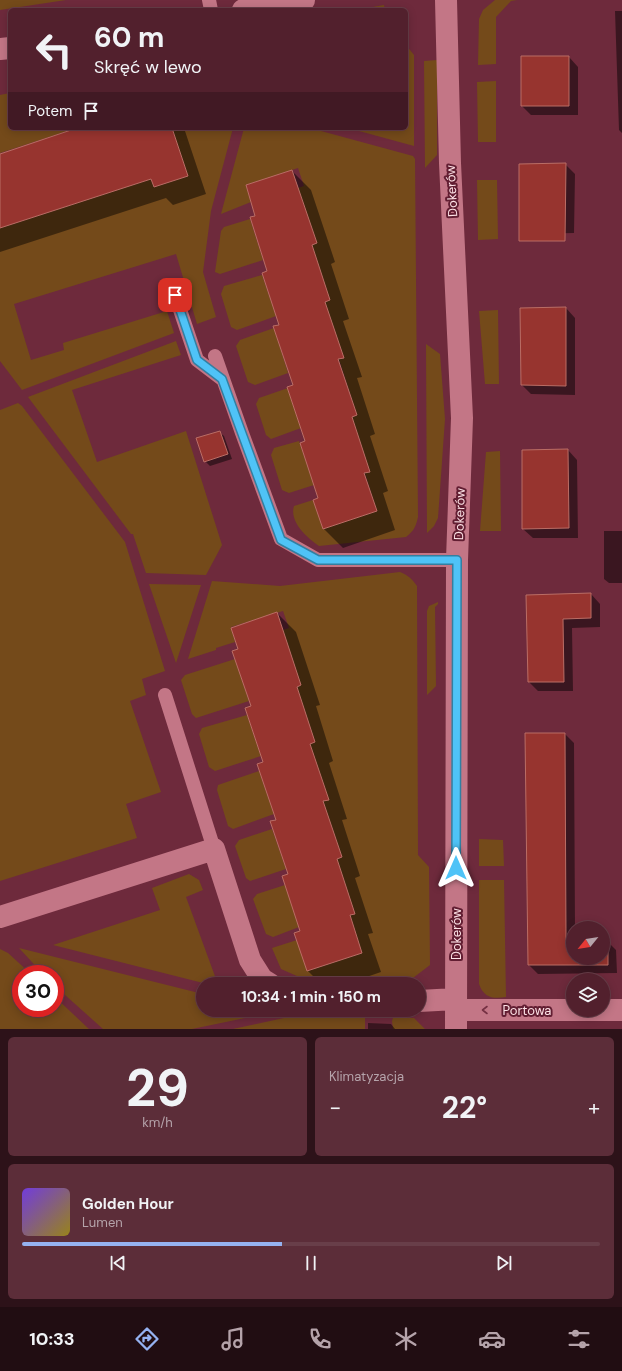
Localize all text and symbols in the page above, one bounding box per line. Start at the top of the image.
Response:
text: 60 m [94,19,164,56]
icon: left [28,24,80,76]
text: Skręć w lewo [94,55,202,79]
icon: arrive [80,100,102,122]
text: Potem [28,101,72,121]
street label: Dokerów [442,164,461,217]
pin [158,278,192,312]
icon: arrive [164,284,186,306]
street label: Dokerów [450,488,469,540]
position arrow [435,847,477,889]
street label: Dokerów [448,908,465,960]
north arrow [566,921,610,965]
map controls [566,921,610,1017]
speed limit sign: 30 [12,965,64,1017]
button: layers [566,973,610,1017]
text: 10:34 · 1 min · 150 m [241,987,381,1007]
street label: Portowa [503,1002,551,1019]
one-way arrow [482,1006,488,1014]
text: 29 [126,1054,189,1122]
text: Klimatyzacja [329,1068,404,1085]
text: 22° [442,1088,487,1127]
text: − [329,1093,341,1122]
text: + [588,1093,600,1122]
text: km/h [142,1114,173,1131]
text: Golden Hour [82,1194,174,1214]
text: Lumen [82,1214,123,1231]
icon: previous [107,1252,129,1274]
icon: pause [300,1252,322,1274]
icon: next [493,1252,515,1274]
icon: directions [133,1325,161,1353]
icon: music [219,1325,247,1353]
icon: phone [306,1325,334,1353]
icon: climate [392,1325,420,1353]
icon: car [478,1325,506,1353]
icon: filters [565,1325,593,1353]
text: 10:33 [29,1327,75,1351]

